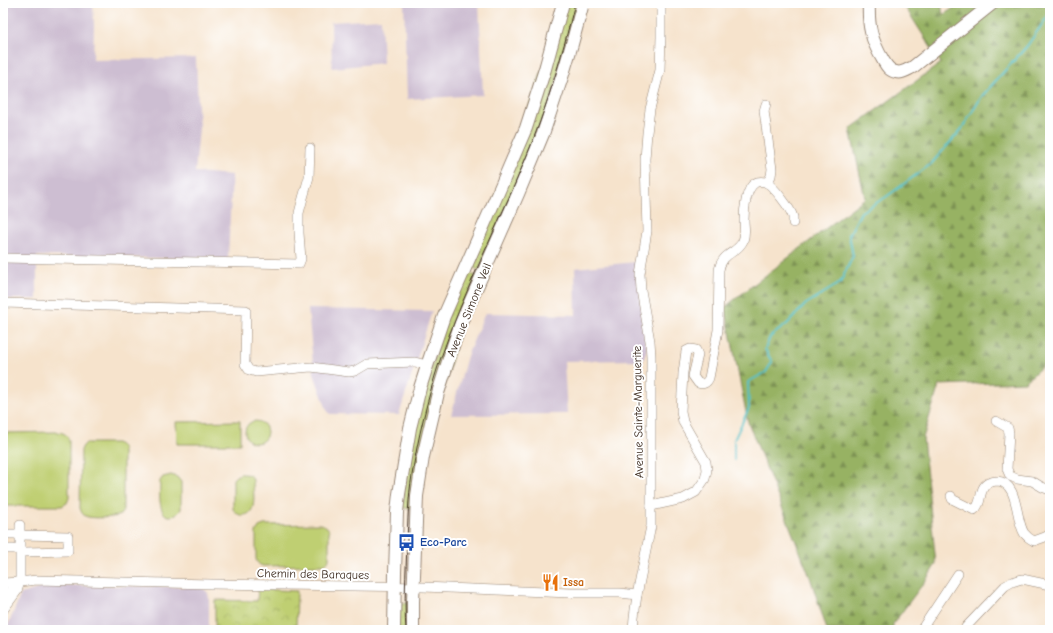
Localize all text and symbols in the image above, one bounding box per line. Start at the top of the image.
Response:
street label: Avenue Simone Veil [444,261,494,359]
street label: Avenue Sainte-Marguerite [630,346,646,478]
bus stop icon: Eco-Parc [397,532,417,552]
place label: Eco-Parc [420,535,467,549]
street label: Chemin des Baraques [257,566,369,582]
restaurant icon: Issa [540,572,560,592]
place label: Issa [563,575,584,589]

